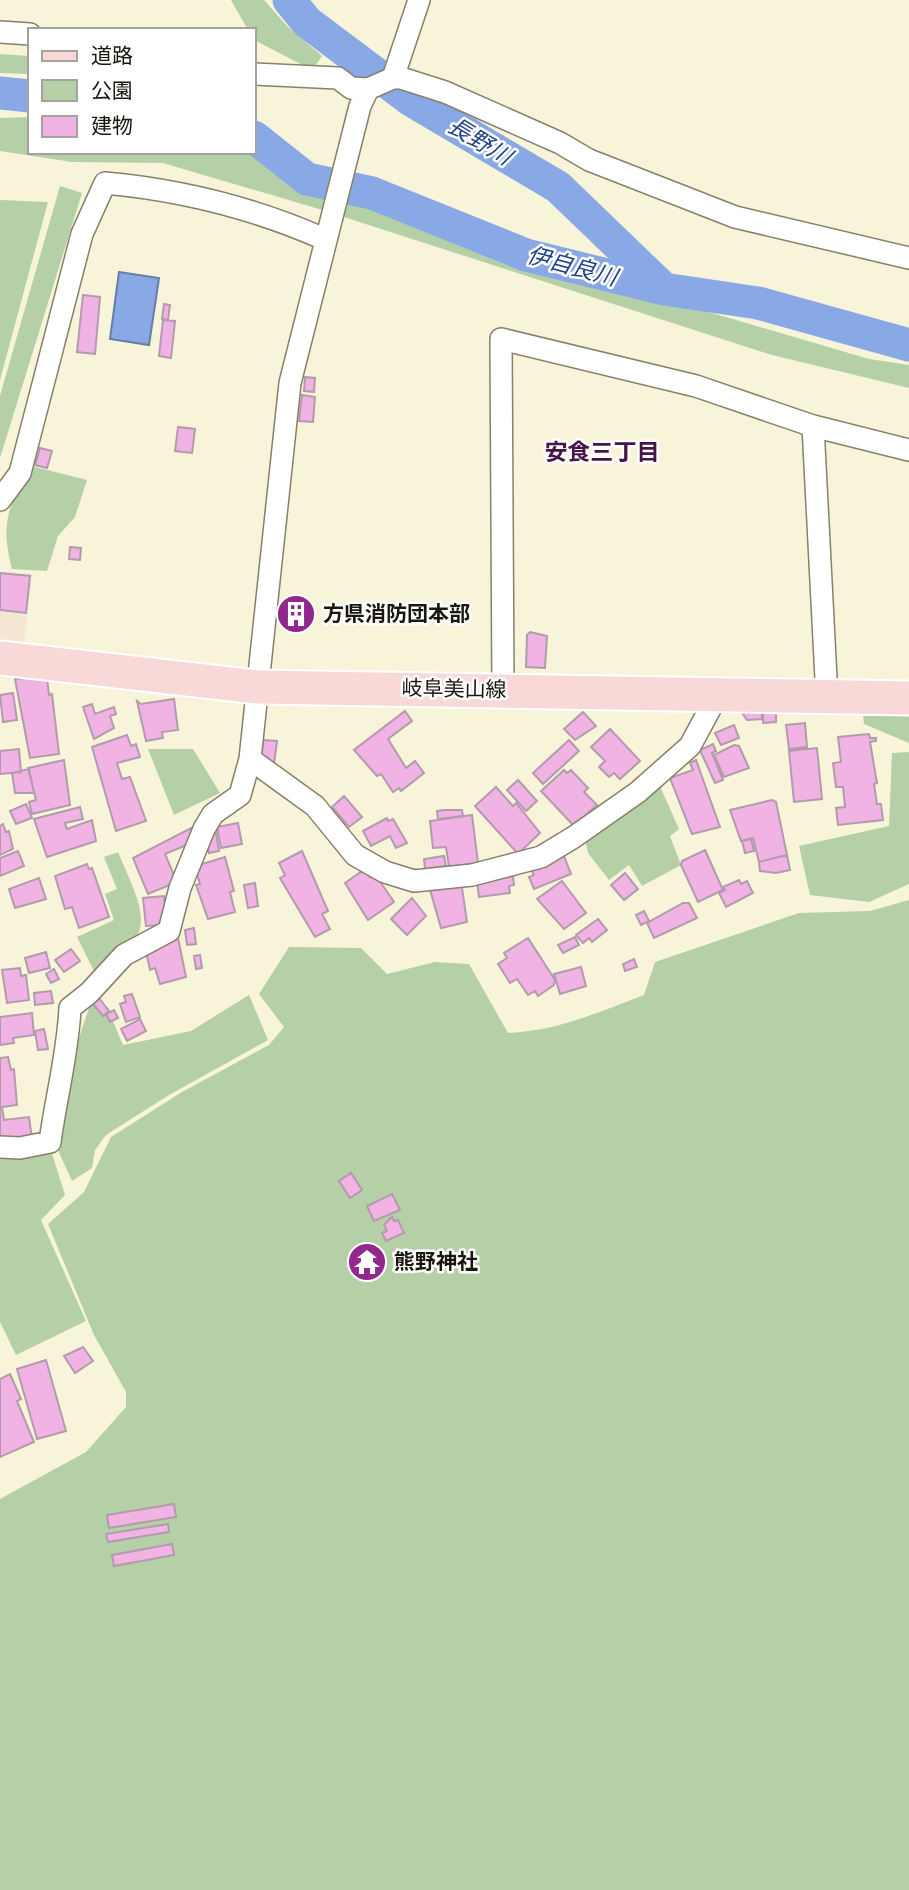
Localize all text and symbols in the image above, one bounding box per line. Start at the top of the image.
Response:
legend [28,28,256,154]
text: 道路 [91,42,133,70]
text: 公園 [91,77,133,105]
water label: 長野川 [443,110,520,173]
text: 建物 [91,112,133,140]
water label: 伊自良川 [524,240,623,293]
district label: 安食三丁目 [545,437,660,467]
building icon: 方県消防団本部 [275,593,317,635]
place label: 方県消防団本部 [323,600,470,628]
street label: 岐阜美山線 [401,674,507,704]
temple icon: 熊野神社 [346,1241,388,1283]
place label: 熊野神社 [394,1248,478,1276]

